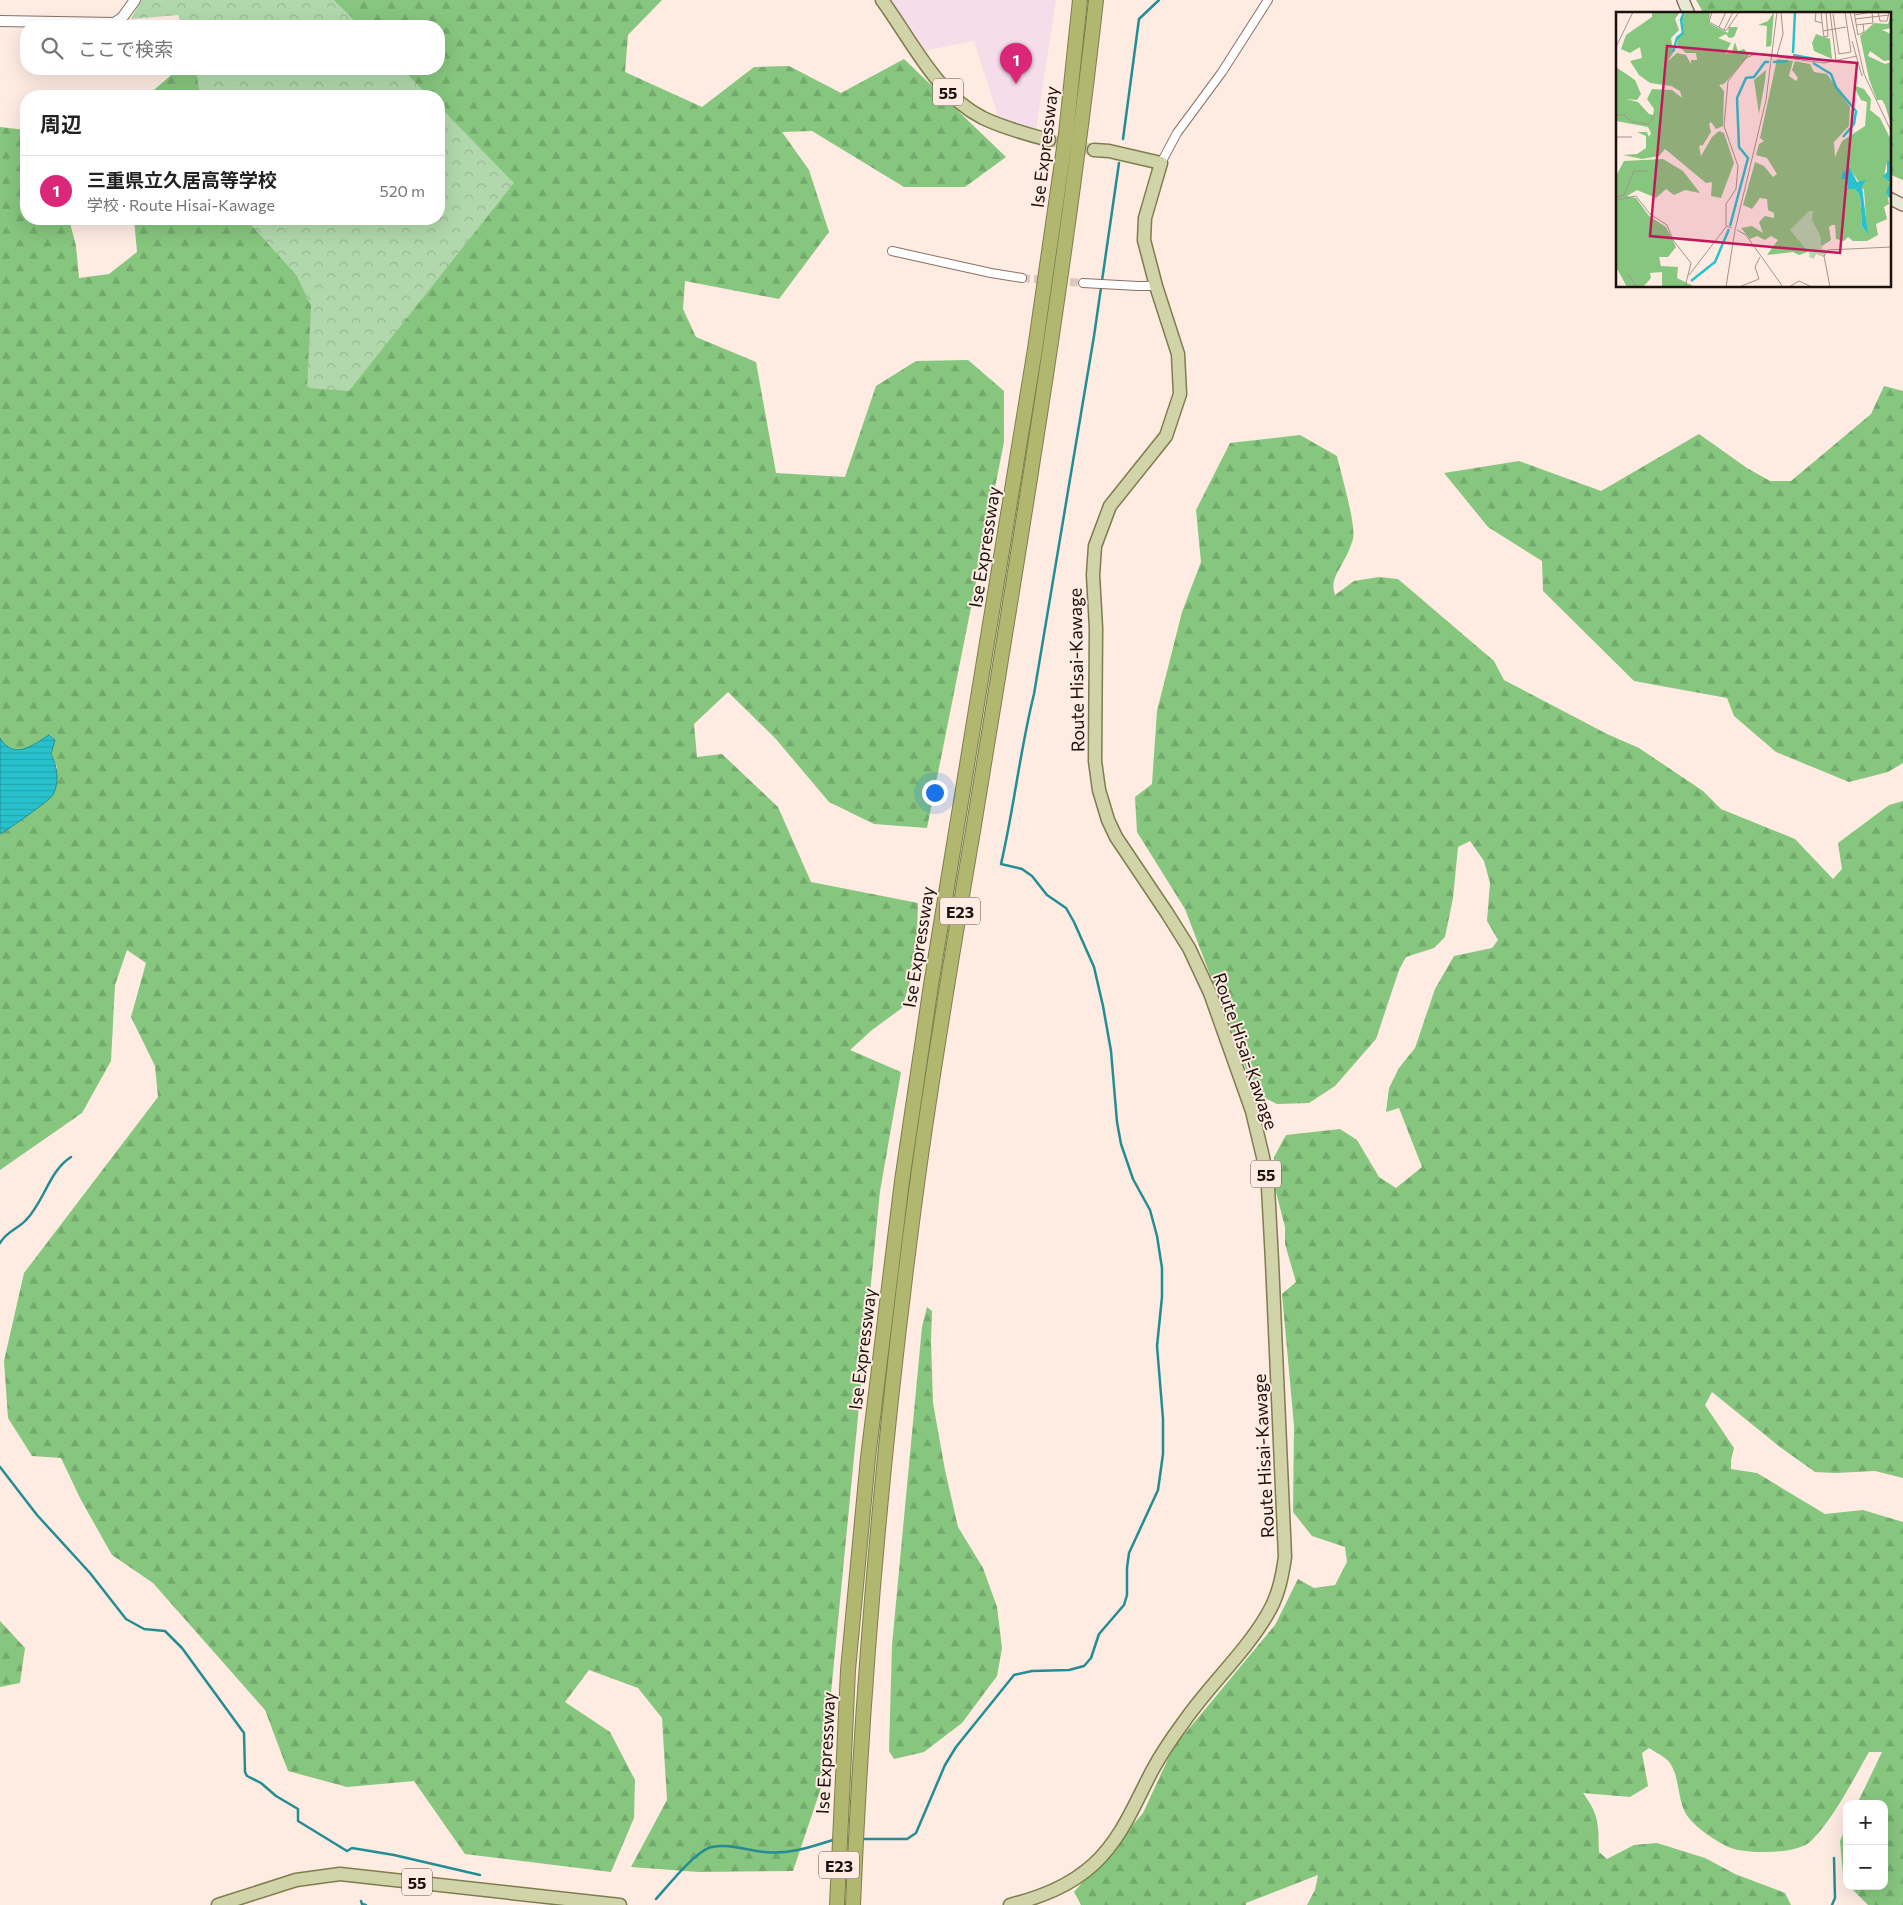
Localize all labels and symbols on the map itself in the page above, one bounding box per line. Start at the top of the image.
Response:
inset map [1616,12,1890,288]
pin: 1 [1000,43,1032,84]
road number: 55 [933,78,963,105]
street label: Ise Expressway [1026,85,1062,209]
street label: Ise Expressway [964,485,1004,609]
street label: Route Hisai-Kawage [1064,588,1088,752]
your location [922,780,948,806]
street label: Ise Expressway [898,885,938,1009]
road number: E23 [940,898,980,924]
street label: Route Hisai-Kawage [1209,970,1283,1132]
road number: 55 [1251,1160,1281,1188]
street label: Ise Expressway [844,1287,880,1411]
street label: Route Hisai-Kawage [1248,1373,1278,1539]
street label: Ise Expressway [811,1691,839,1815]
road number: E23 [819,1852,859,1878]
road number: 55 [402,1868,432,1895]

